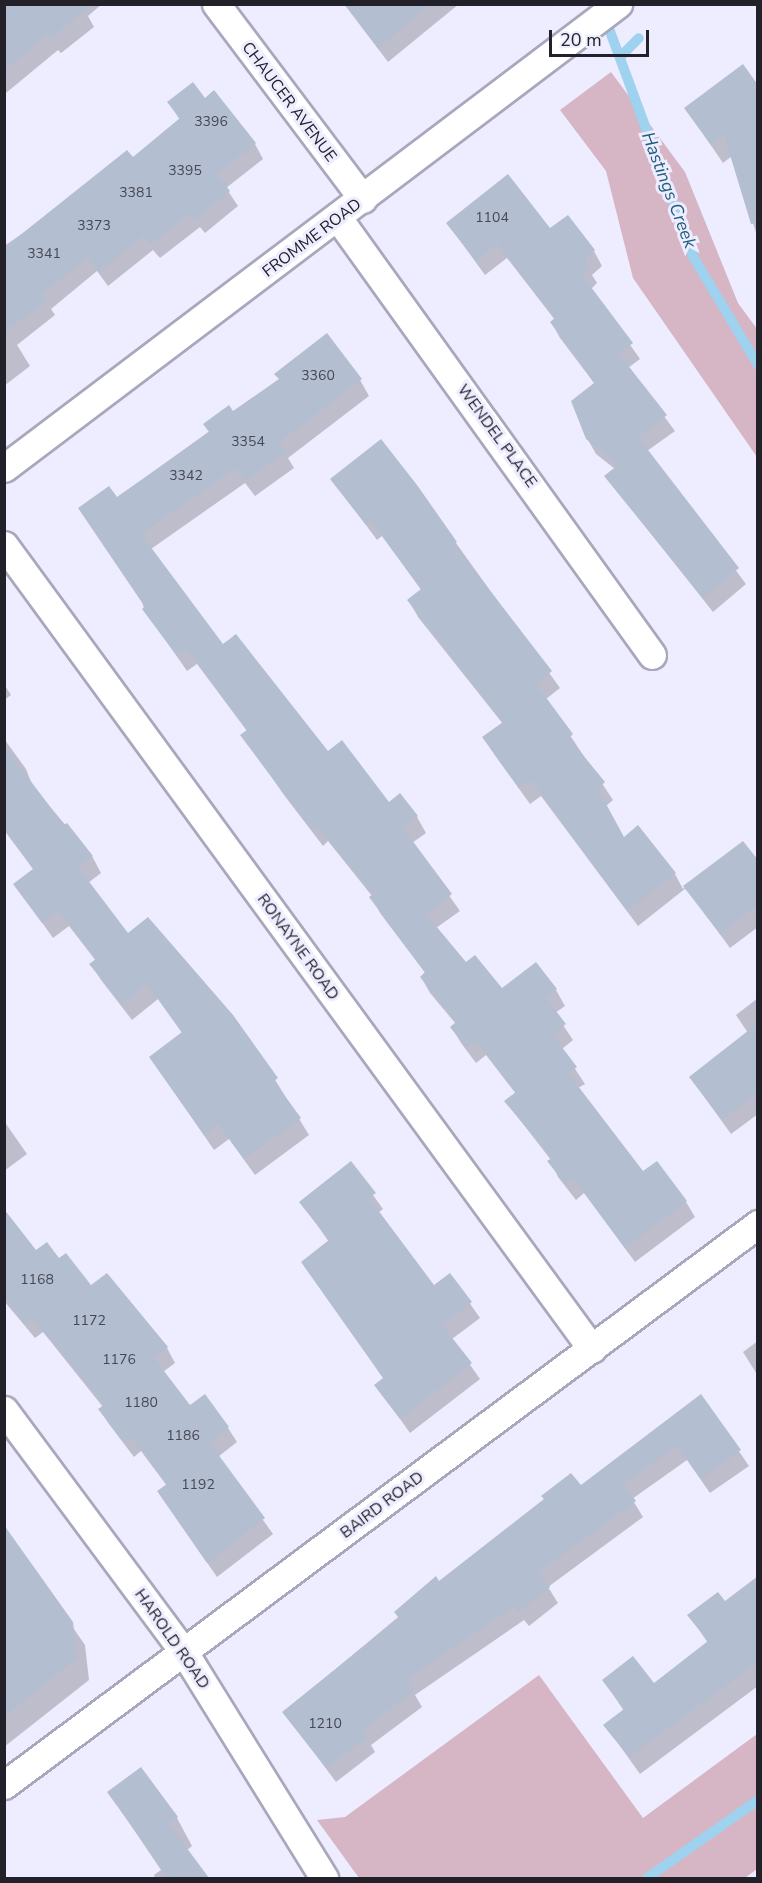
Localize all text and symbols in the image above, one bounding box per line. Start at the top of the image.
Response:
scale bar [552,18,652,56]
text: 20 m [560,28,602,52]
street label: CHAUCER AVENUE [238,38,340,166]
house number: 3396 [194,114,228,130]
water label: Hastings Creek [637,129,701,251]
house number: 3395 [168,163,202,179]
house number: 3381 [119,185,153,201]
street label: FROMME ROAD [259,195,365,281]
house number: 1104 [475,210,509,226]
house number: 3373 [77,218,111,234]
house number: 3341 [27,246,61,262]
house number: 3360 [301,368,335,384]
street label: WENDEL PLACE [453,381,541,491]
house number: 3354 [231,434,265,450]
house number: 3342 [169,468,203,484]
street label: RONAYNE ROAD [253,890,343,1004]
house number: 1168 [20,1272,54,1288]
house number: 1172 [72,1313,106,1329]
house number: 1176 [102,1352,136,1368]
house number: 1180 [124,1395,158,1411]
house number: 1186 [166,1428,200,1444]
street label: BAIRD ROAD [337,1467,427,1543]
house number: 1192 [181,1477,215,1493]
street label: HAROLD ROAD [130,1585,214,1693]
house number: 1210 [308,1716,342,1732]

